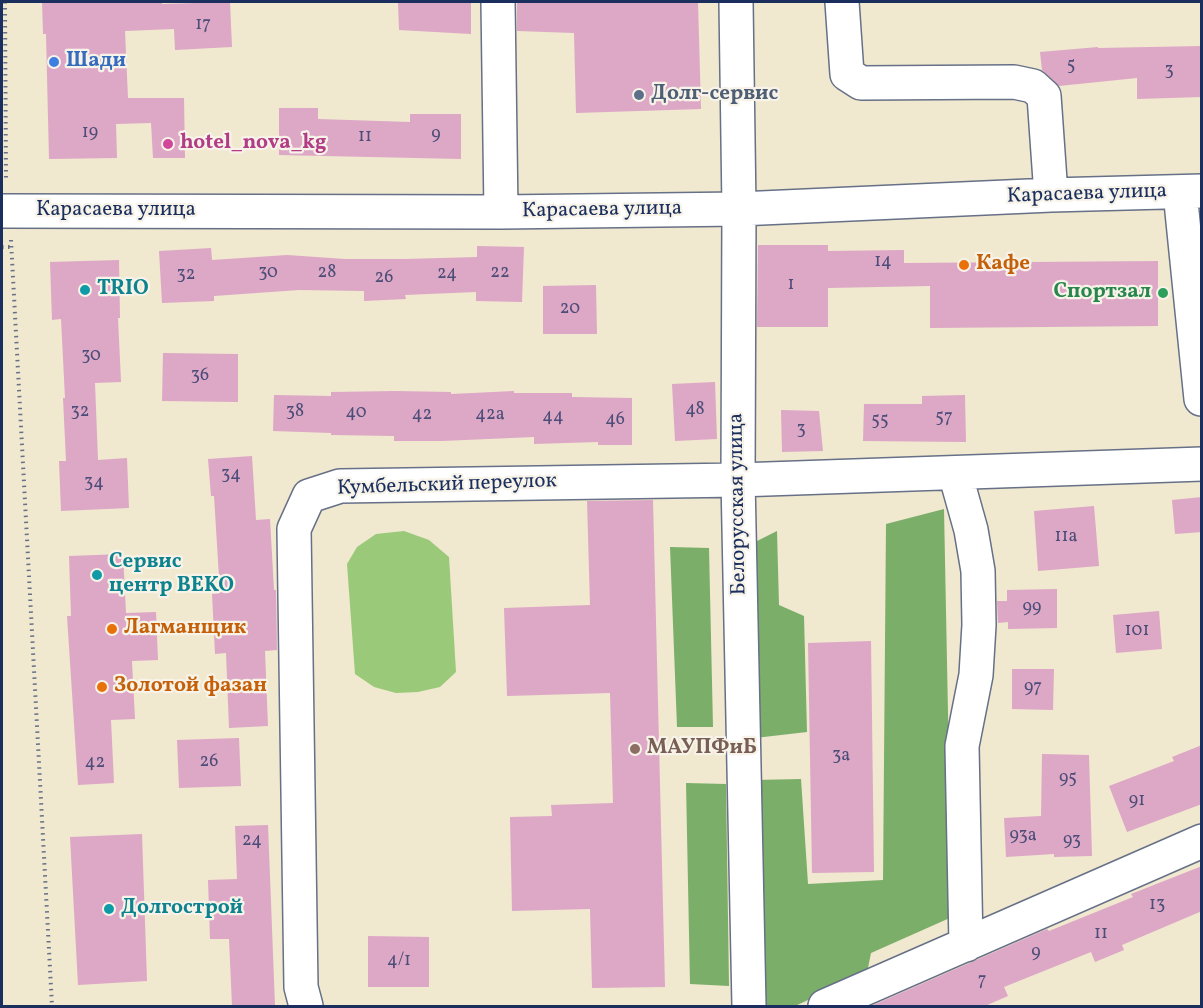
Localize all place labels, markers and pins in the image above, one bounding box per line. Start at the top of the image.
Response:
place label: Шади [66,49,126,75]
marker: Шади [47,55,61,69]
place label: Долг-сервис [651,82,778,108]
marker: Долг-сервис [632,88,646,102]
place label: hotel_nova_kg [180,131,327,157]
marker: hotel_nova_kg [161,137,175,151]
place label: Кафе [976,252,1030,278]
marker: Кафе [957,258,971,272]
place label: TRIO [97,277,149,303]
place label: Спортзал [1054,280,1151,306]
marker: TRIO [78,283,92,297]
marker: Спортзал [1156,286,1170,300]
place label: Сервис центр BEKO [109,550,234,600]
marker: Сервис центр BEKO [90,568,104,582]
place label: Лагманщик [124,616,246,642]
marker: Лагманщик [105,622,119,636]
place label: Золотой фазан [114,674,267,700]
marker: Золотой фазан [95,680,109,694]
place label: МАУПФиБ [647,736,757,762]
marker: МАУПФиБ [628,742,642,756]
place label: Долгострой [121,896,243,922]
marker: Долгострой [102,902,116,916]

